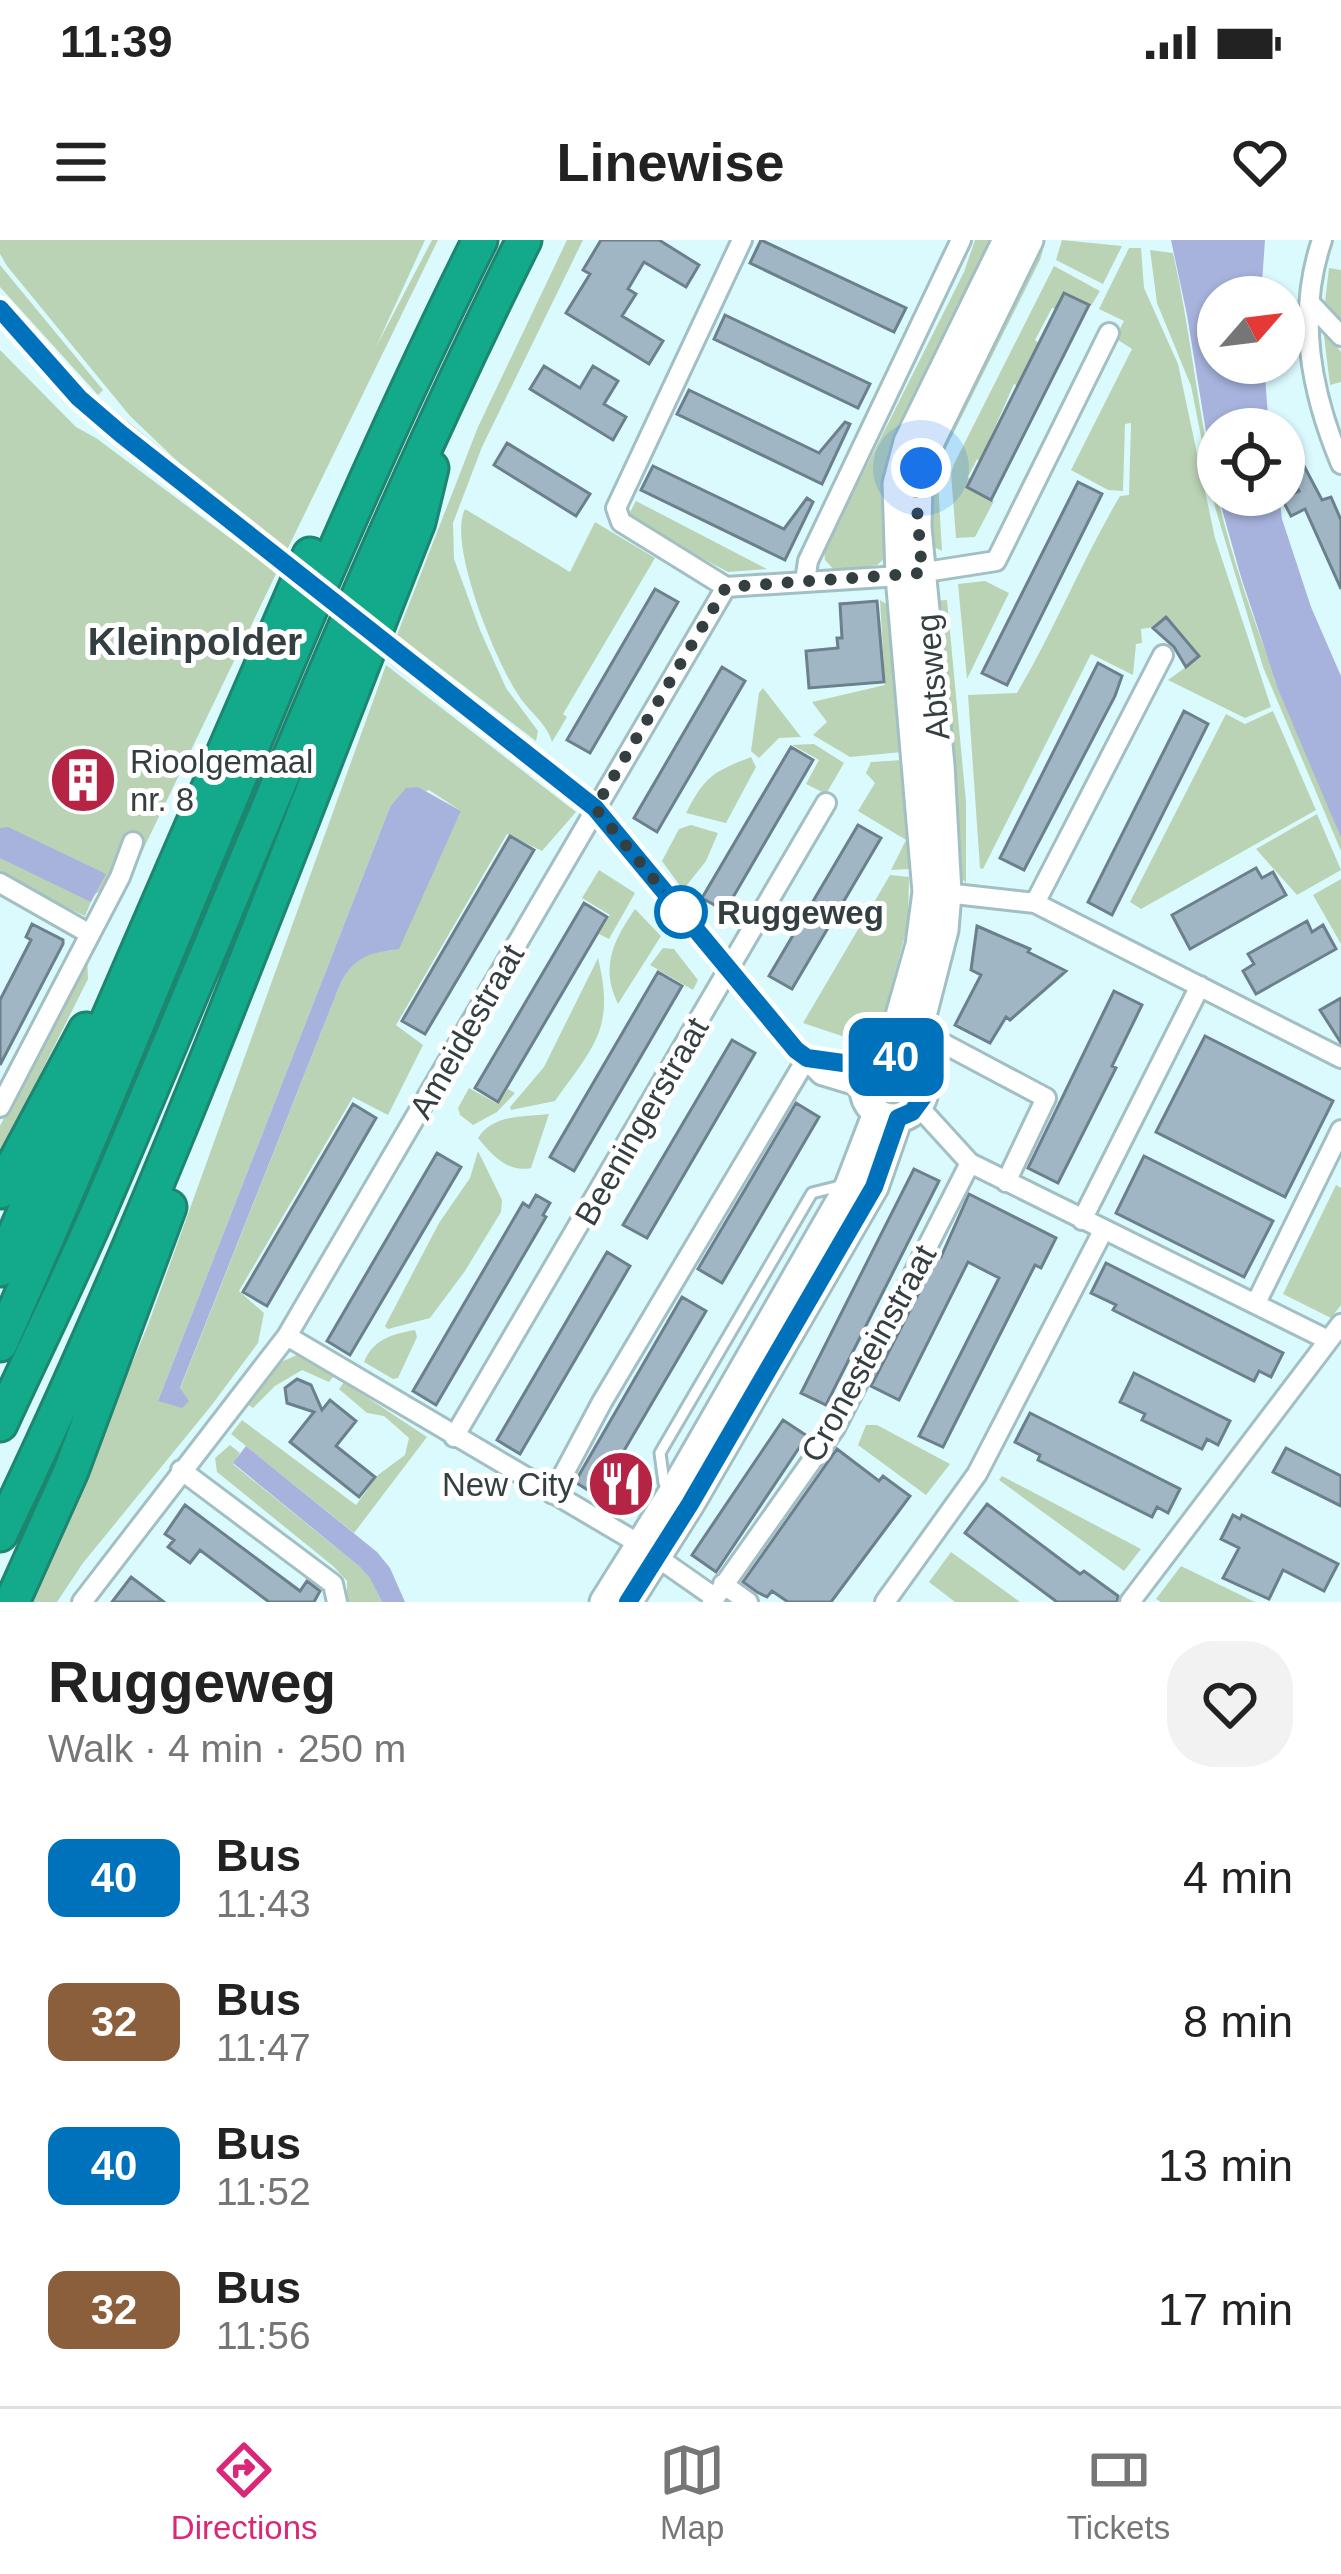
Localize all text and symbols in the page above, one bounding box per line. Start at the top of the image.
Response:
text: 11:39 [60,16,173,67]
icon: menu [48,129,114,195]
icon: heart [1227,129,1293,195]
text: Linewise [556,132,785,192]
north arrow [1197,276,1305,384]
map controls [1197,276,1305,516]
button: locate [1197,408,1305,516]
your location [891,438,951,498]
street label: Abtsweg [909,612,956,742]
district label: Kleinpolder [88,620,302,663]
place label: Rioolgemaal nr. 8 [130,743,313,818]
building icon: Rioolgemaal nr. 8 [48,745,118,815]
marker: Ruggeweg [656,887,706,937]
place label: Ruggeweg [717,894,884,931]
street label: Ameidestraat [402,938,531,1125]
street label: Beeningerstraat [567,1011,716,1231]
line badge: 40 [842,1018,950,1096]
text: 40 [873,1033,919,1080]
street label: Cronesteinstraat [794,1238,943,1468]
restaurant icon: New City [586,1449,656,1519]
place label: New City [442,1466,574,1503]
button: heart [1167,1641,1293,1767]
text: Ruggeweg [48,1650,336,1714]
text: Walk · 4 min · 250 m [48,1727,406,1770]
text: Bus [216,1830,301,1881]
text: 4 min [1183,1852,1293,1903]
text: 40 [91,1854,137,1901]
text: 11:43 [216,1882,311,1925]
text: Bus [216,1974,301,2025]
text: 8 min [1183,1996,1293,2047]
text: 32 [91,1998,137,2045]
text: 11:47 [216,2026,311,2069]
text: Bus [216,2118,301,2169]
text: 13 min [1158,2140,1293,2191]
text: 40 [91,2142,137,2189]
text: 11:52 [216,2170,311,2213]
text: Bus [216,2262,301,2313]
text: 17 min [1158,2284,1293,2335]
text: 32 [91,2286,137,2333]
text: 11:56 [216,2314,311,2357]
tab: Directions [171,2437,318,2547]
tab: Map [659,2437,725,2547]
tab: Tickets [1067,2437,1170,2547]

